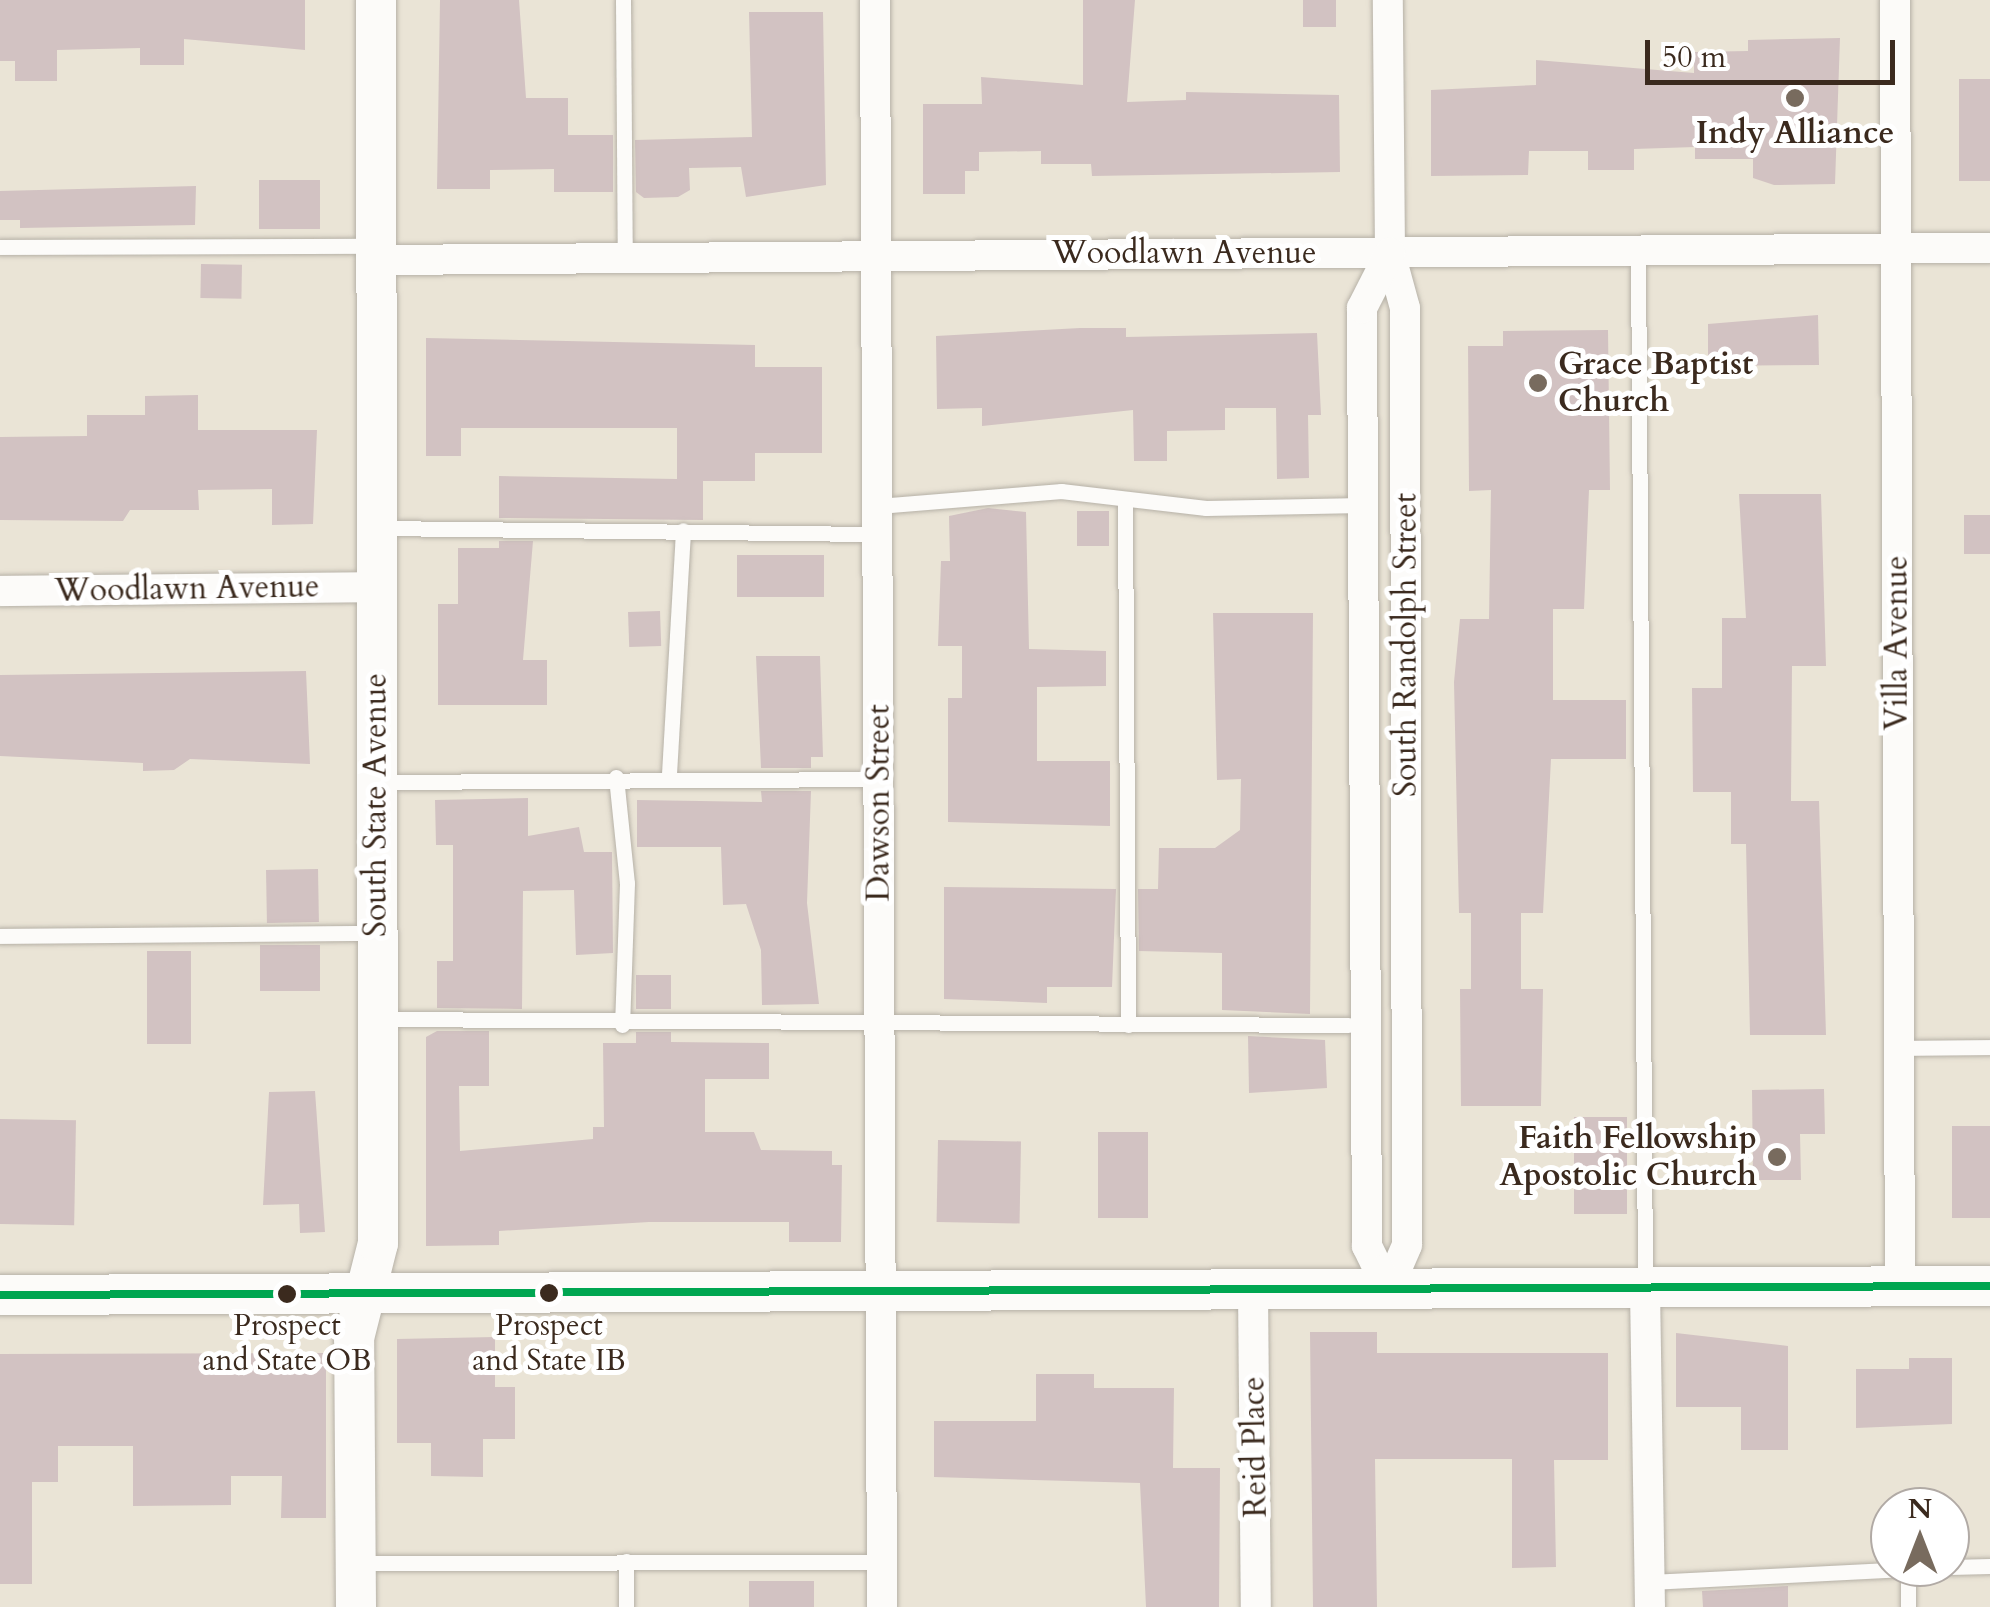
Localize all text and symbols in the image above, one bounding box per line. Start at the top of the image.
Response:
scale bar [1650,20,1900,82]
text: 50 m [1662,37,1726,78]
marker: Indy Alliance [1784,87,1806,109]
place label: Indy Alliance [1696,114,1894,152]
street label: Woodlawn Avenue [1051,234,1317,272]
place label: Grace Baptist Church [1558,346,1753,421]
marker: Grace Baptist Church [1527,372,1549,394]
street label: South Randolph Street [1387,493,1425,797]
street label: Villa Avenue [1878,556,1916,730]
street label: Woodlawn Avenue [54,567,320,611]
street label: South State Avenue [357,673,395,937]
street label: Dawson Street [860,704,898,902]
place label: Faith Fellowship Apostolic Church [1499,1120,1757,1195]
marker: Faith Fellowship Apostolic Church [1766,1146,1788,1168]
marker: Prospect and State IB [539,1283,559,1303]
marker: Prospect and State OB [277,1284,297,1304]
place label: Prospect and State OB [203,1308,371,1378]
place label: Prospect and State IB [472,1308,626,1378]
street label: Reid Place [1235,1376,1275,1518]
north arrow [1870,1487,1970,1587]
text: N [1908,1490,1932,1528]

